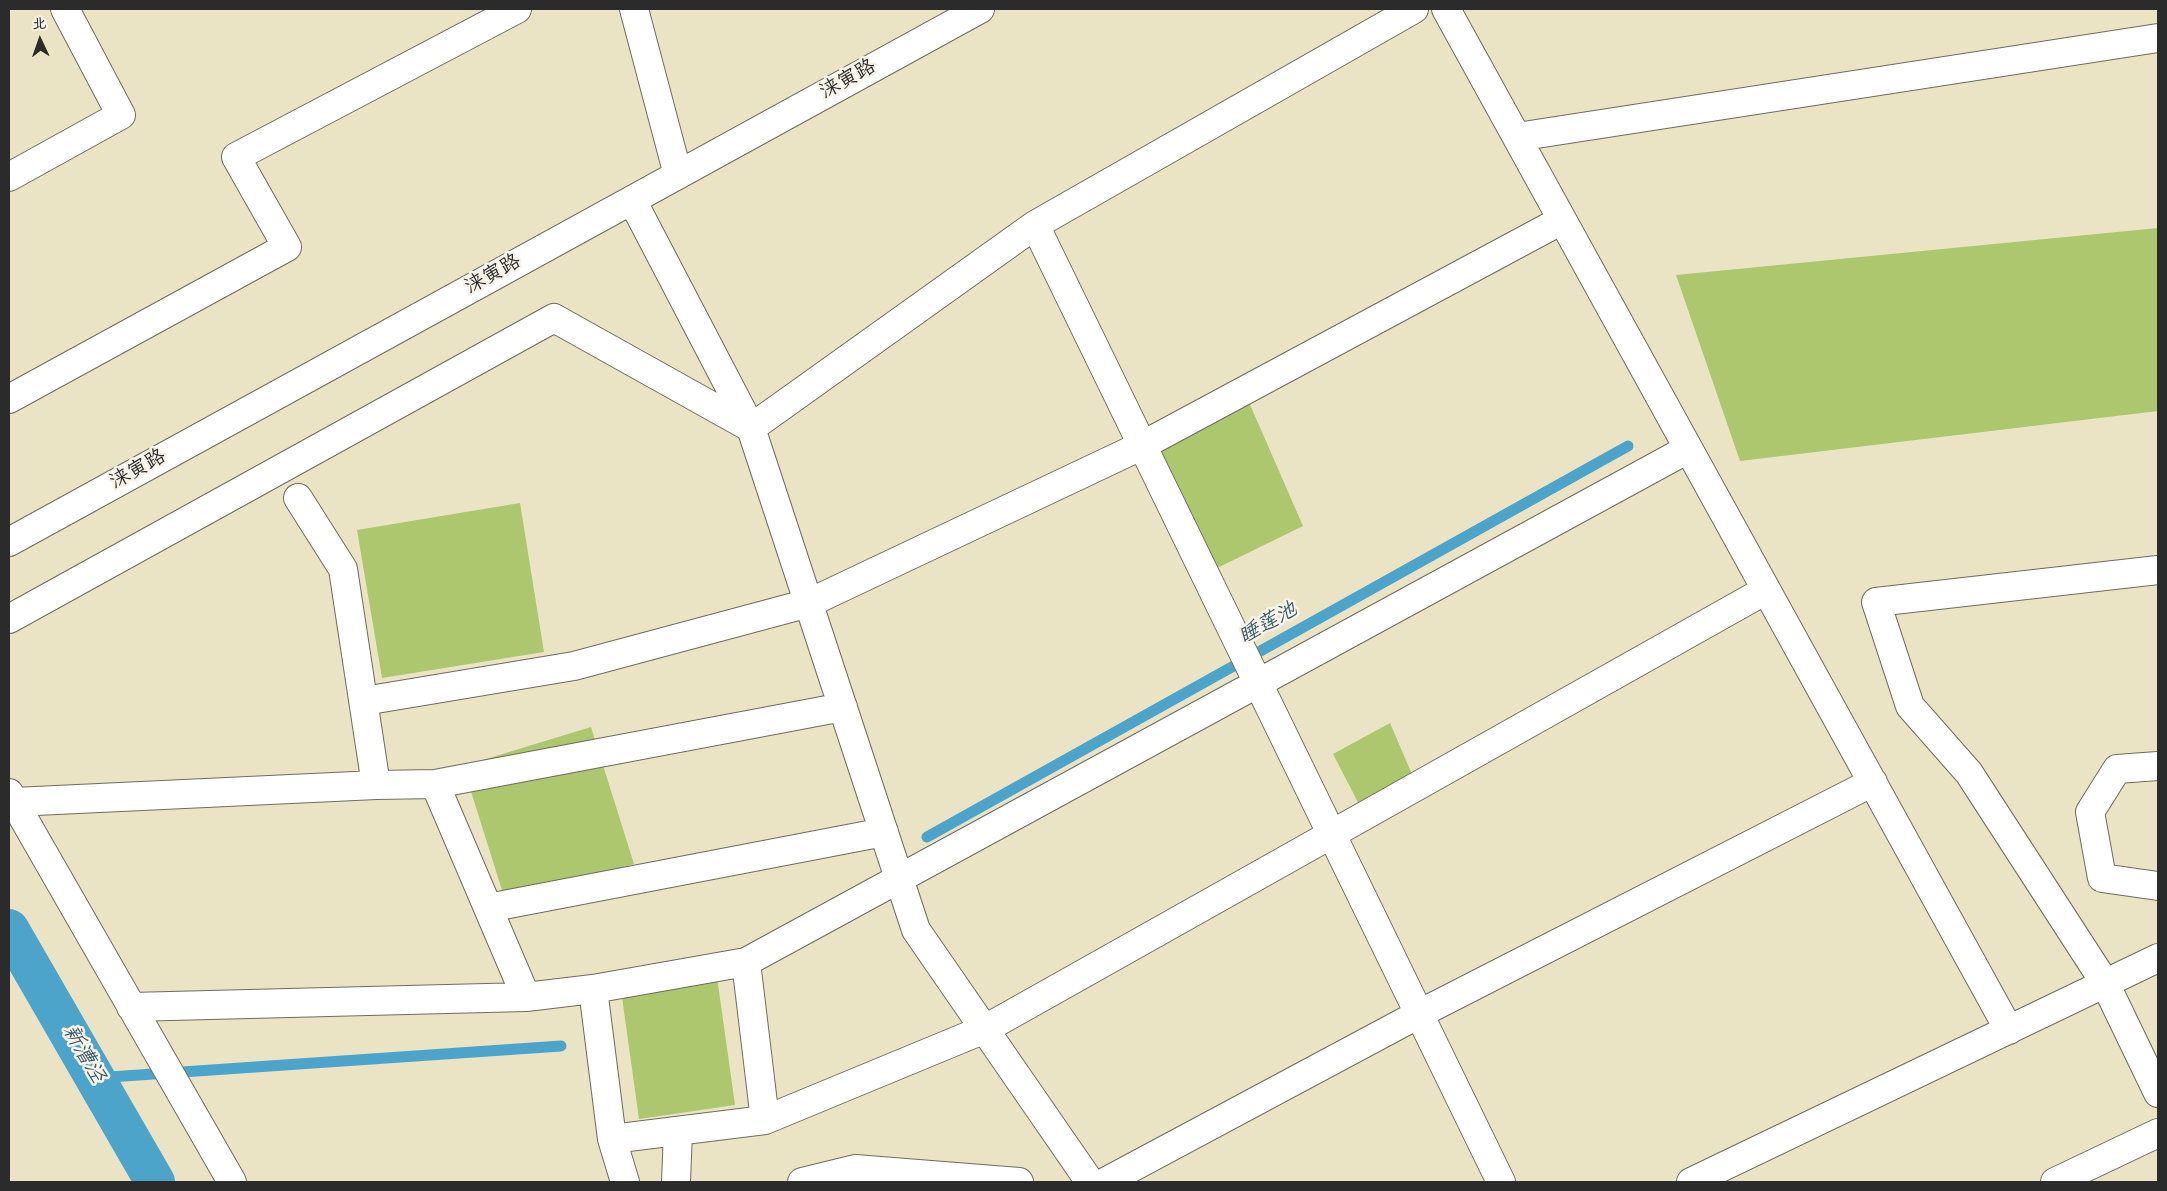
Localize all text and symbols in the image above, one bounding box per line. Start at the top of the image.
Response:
text: 北 [32,14,47,35]
north arrow [15,15,65,65]
street label: 涞寅路 [817,56,881,106]
street label: 涞寅路 [462,251,526,301]
street label: 涞寅路 [107,446,171,496]
water label: 睡莲池 [1235,599,1303,651]
water label: 新漕泾 [55,1021,109,1089]

